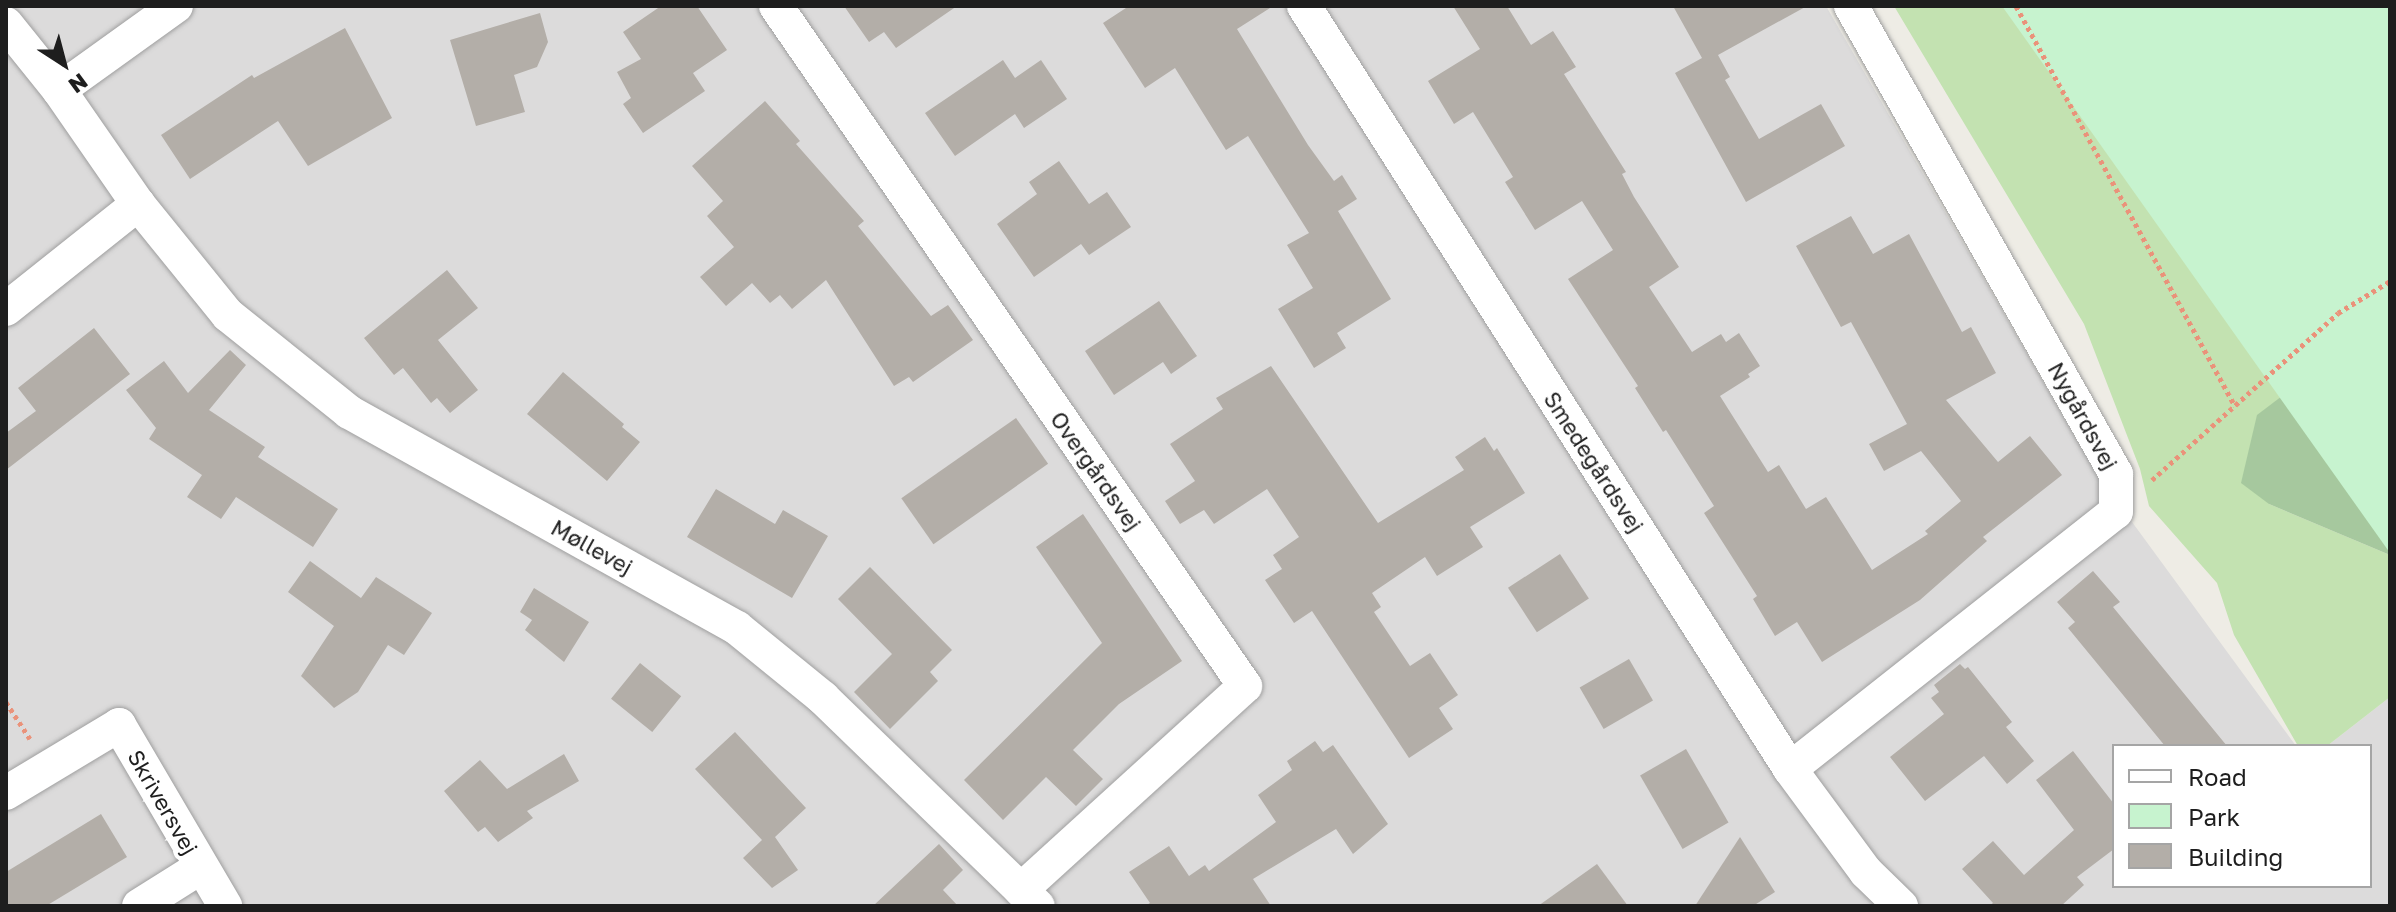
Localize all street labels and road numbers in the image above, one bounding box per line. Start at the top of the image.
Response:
street label: Nygårdsvej [2043,358,2123,474]
street label: Smedegårdsvej [1539,387,1649,537]
street label: Overgårdsvej [1045,406,1147,536]
street label: Møllevej [547,514,637,580]
street label: Skriversvej [122,745,204,859]

